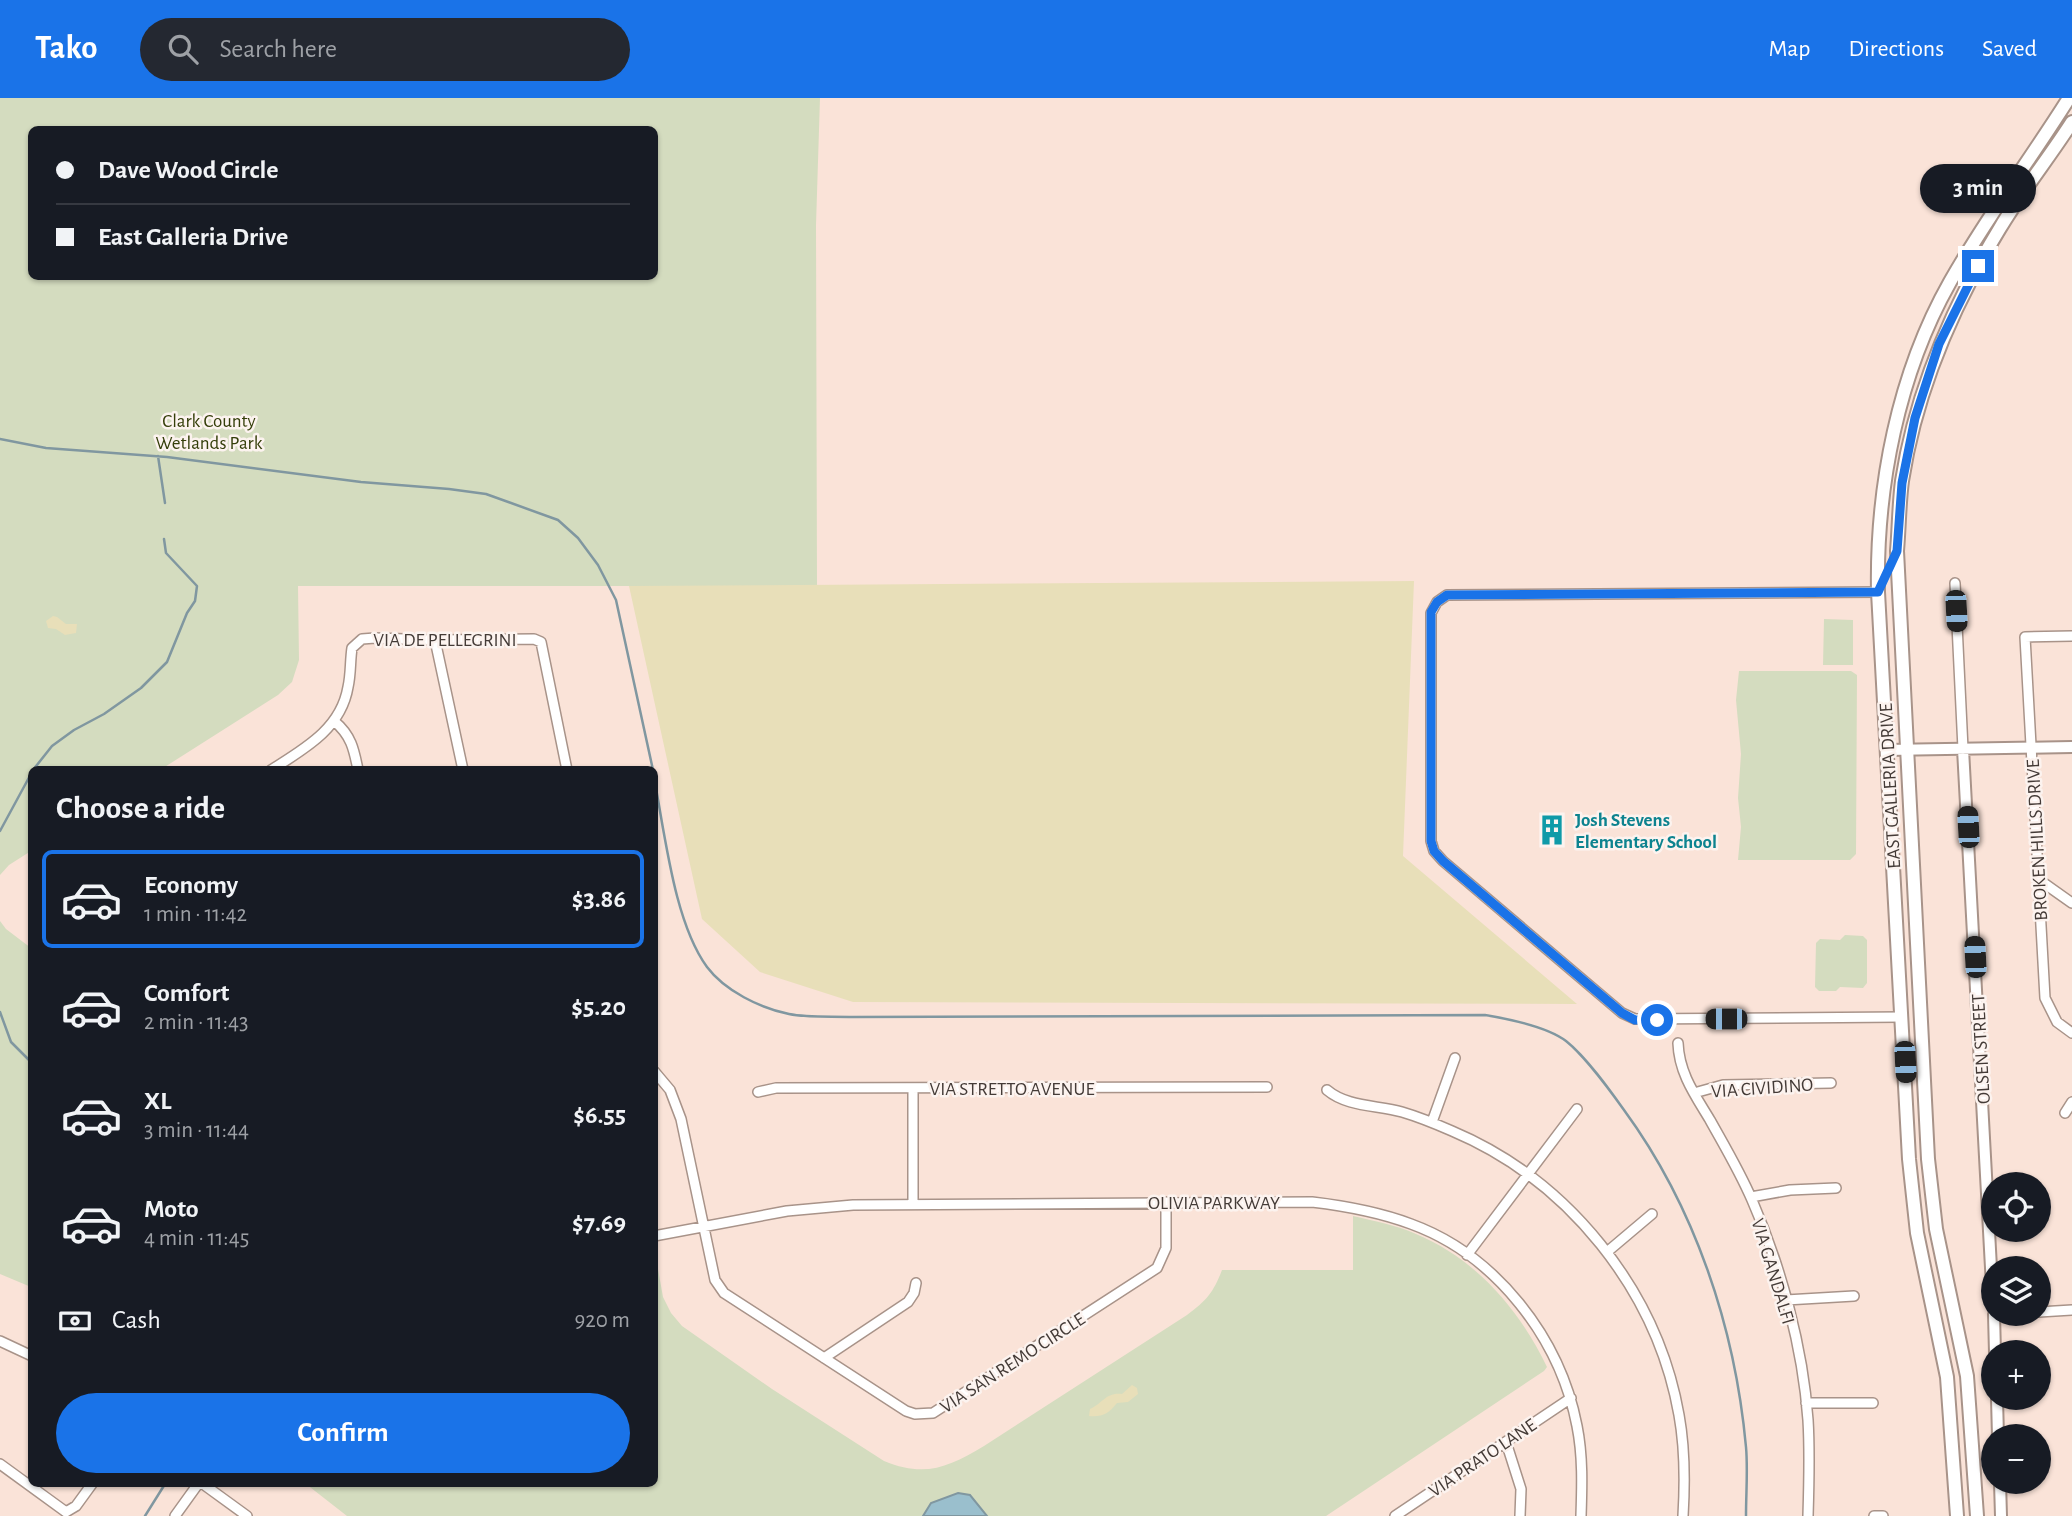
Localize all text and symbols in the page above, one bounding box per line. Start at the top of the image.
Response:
search box [140,18,630,81]
icon: search [164,30,202,68]
text: Tako [35,32,98,65]
text: Search here [220,36,337,62]
text: Map [1768,37,1810,61]
text: Directions [1848,37,1944,61]
text: Saved [1982,37,2037,61]
text: Dave Wood Circle [98,157,279,183]
callout: 3 min [1920,164,2036,214]
text: 3 min [1953,177,2003,200]
text: East Galleria Drive [98,224,288,250]
route end [1962,250,1994,282]
park label: Clark County Wetlands Park [156,412,263,453]
car [1945,589,1968,633]
street label: VIA DE PELLEGRINI [373,631,517,650]
street label: EAST GALLERIA DRIVE [1877,703,1904,869]
street label: BROKEN HILLS DRIVE [2024,759,2051,921]
text: Choose a ride [56,792,225,824]
car [1957,805,1980,849]
place label: Josh Stevens Elementary School [1575,811,1717,852]
building icon: Josh Stevens Elementary School [1535,813,1569,847]
icon: car [60,868,123,931]
text: Economy [144,872,238,898]
text: $3.86 [572,886,626,912]
text: 1 min · 11:42 [144,903,247,926]
car [1964,935,1987,979]
icon: car [60,976,123,1039]
text: Comfort [144,980,229,1006]
street label: OLSEN STREET [1969,993,1994,1105]
text: $5.20 [571,994,626,1020]
route start [1641,1004,1673,1036]
car [1706,1009,1748,1030]
text: 2 min · 11:43 [144,1011,249,1034]
car [1894,1040,1917,1084]
street label: VIA CIVIDINO [1710,1075,1814,1102]
street label: VIA STRETTO AVENUE [929,1080,1095,1099]
icon: car [60,1084,123,1147]
text: XL [144,1088,171,1114]
text: $6.55 [573,1102,626,1128]
text: 3 min · 11:44 [144,1119,249,1142]
map controls [1981,1172,2051,1494]
button: locate [1981,1172,2051,1242]
icon: car [60,1192,123,1255]
street label: OLIVIA PARKWAY [1148,1194,1280,1213]
text: Moto [144,1196,199,1222]
text: $7.69 [572,1210,626,1236]
street label: VIA GANDALFI [1747,1216,1798,1327]
text: 4 min · 11:45 [144,1227,249,1250]
button: layers [1981,1256,2051,1326]
icon: cash [56,1302,94,1340]
text: Cash [112,1307,161,1333]
text: 920 m [574,1309,630,1332]
street label: VIA SAN REMO CIRCLE [937,1309,1089,1417]
button: + [1981,1340,2051,1410]
button: Confirm [56,1393,630,1473]
street label: VIA PRATO LANE [1426,1415,1540,1501]
button: − [1981,1424,2051,1494]

